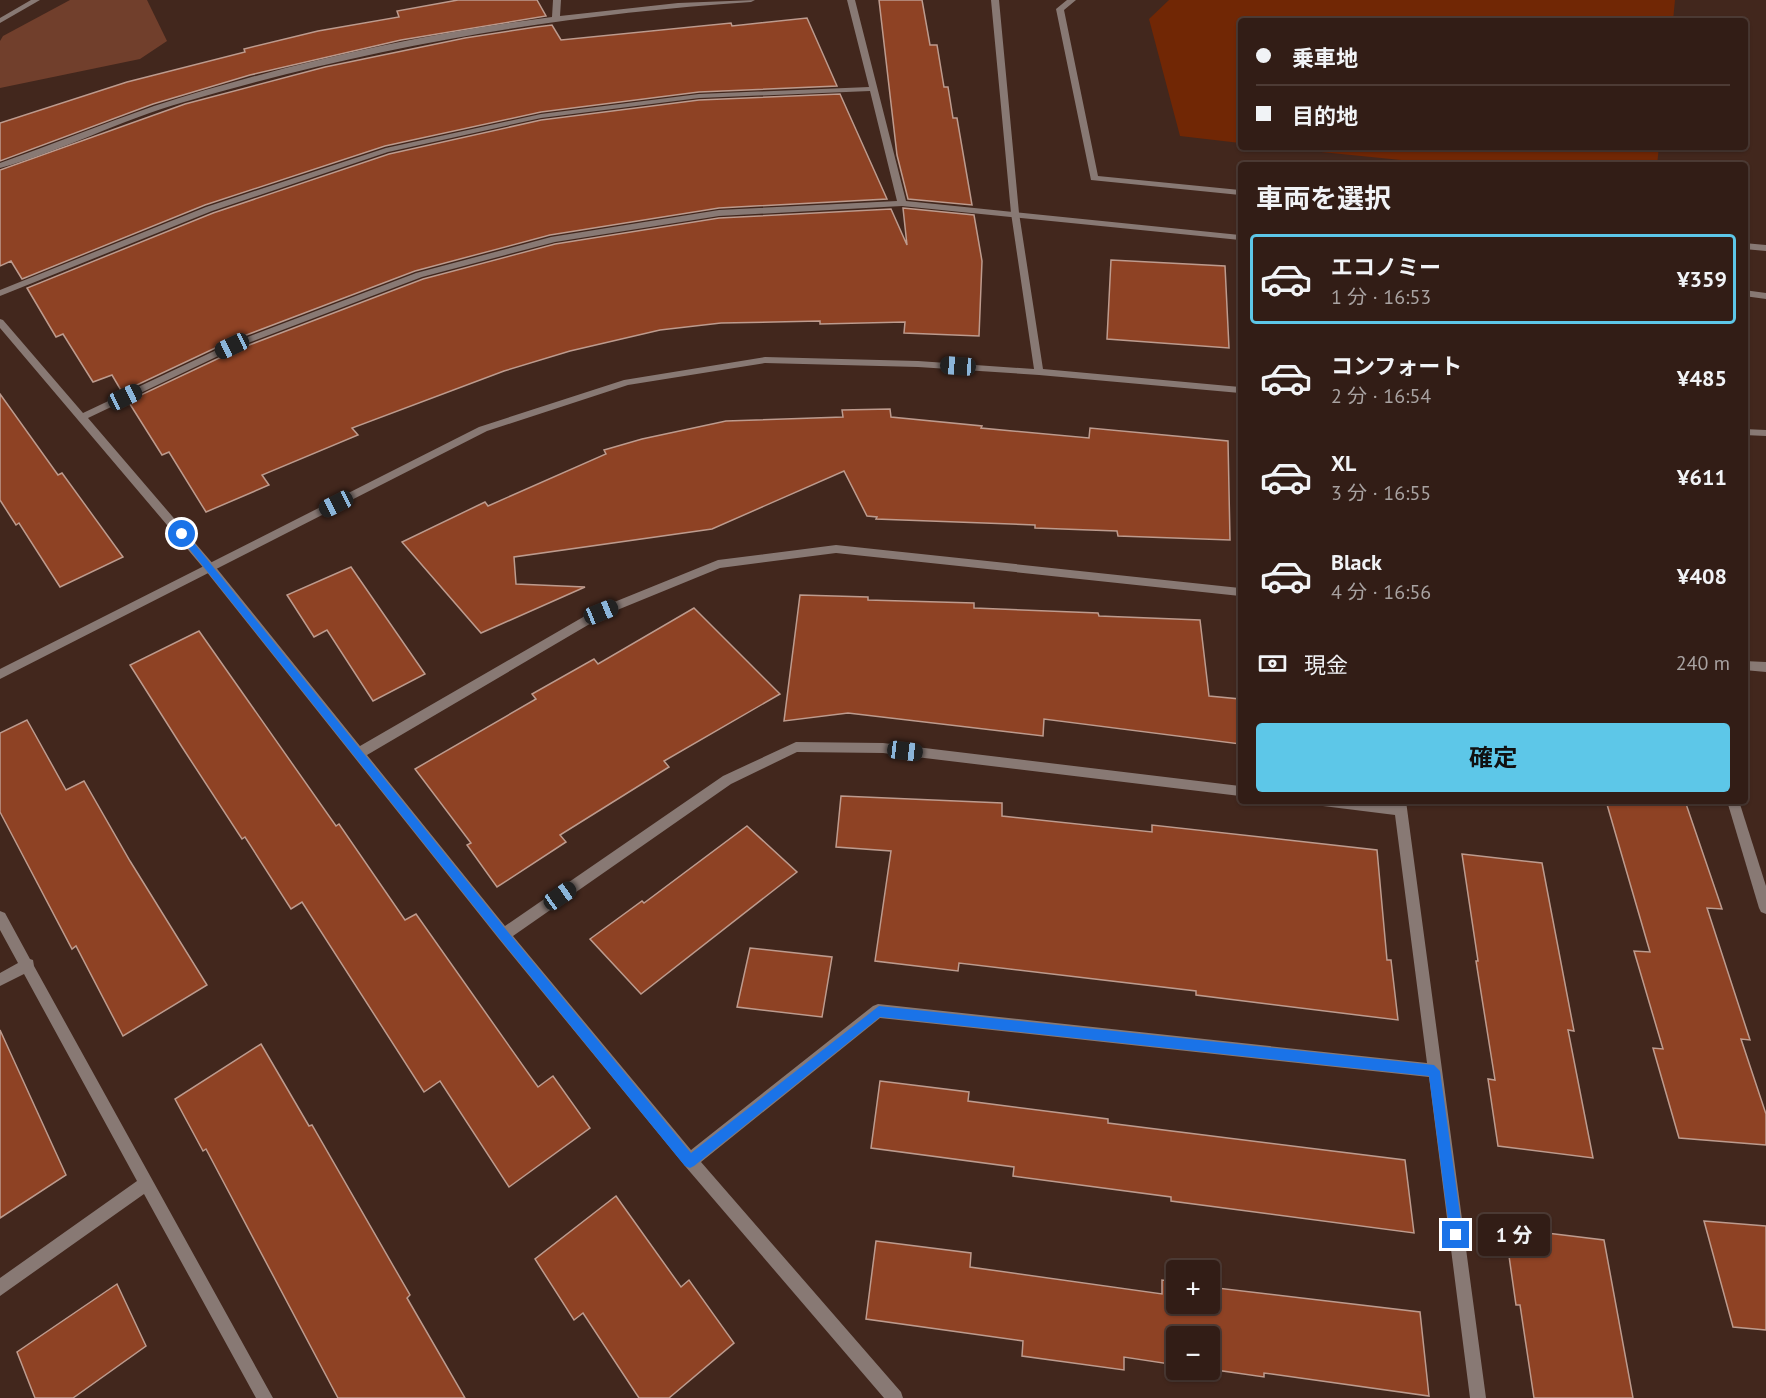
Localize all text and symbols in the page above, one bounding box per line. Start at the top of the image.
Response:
text: 乗車地 [1292,44,1358,72]
text: 目的地 [1292,102,1358,130]
text: 車両を選択 [1256,181,1391,215]
icon: car [1259,252,1313,306]
text: エコノミー [1331,253,1441,281]
text: ¥359 [1677,265,1727,293]
text: 1 分 · 16:53 [1331,284,1431,310]
car [212,330,252,362]
icon: car [1259,351,1313,405]
text: コンフォート [1331,352,1462,380]
car [939,356,977,376]
text: ¥485 [1677,364,1727,392]
car [105,381,145,413]
text: 2 分 · 16:54 [1331,383,1431,409]
text: XL [1331,449,1356,477]
icon: car [1259,450,1313,504]
text: ¥611 [1677,463,1727,491]
text: 3 分 · 16:55 [1331,480,1431,506]
car [316,488,356,520]
route start [168,520,195,547]
text: Black [1331,548,1382,576]
icon: car [1259,549,1313,603]
text: ¥408 [1677,562,1727,590]
text: 4 分 · 16:56 [1331,579,1431,605]
car [581,597,621,627]
icon: cash [1256,647,1289,680]
text: 240 m [1676,650,1730,676]
text: 現金 [1304,651,1348,679]
button: 確定 [1256,723,1730,792]
car [886,740,924,762]
car [540,878,580,914]
callout: 1 分 [1477,1214,1549,1256]
route end [1442,1221,1469,1248]
text: 1 分 [1496,1222,1532,1248]
map controls [1166,1260,1220,1380]
button: + [1166,1260,1220,1314]
button: − [1166,1326,1220,1380]

